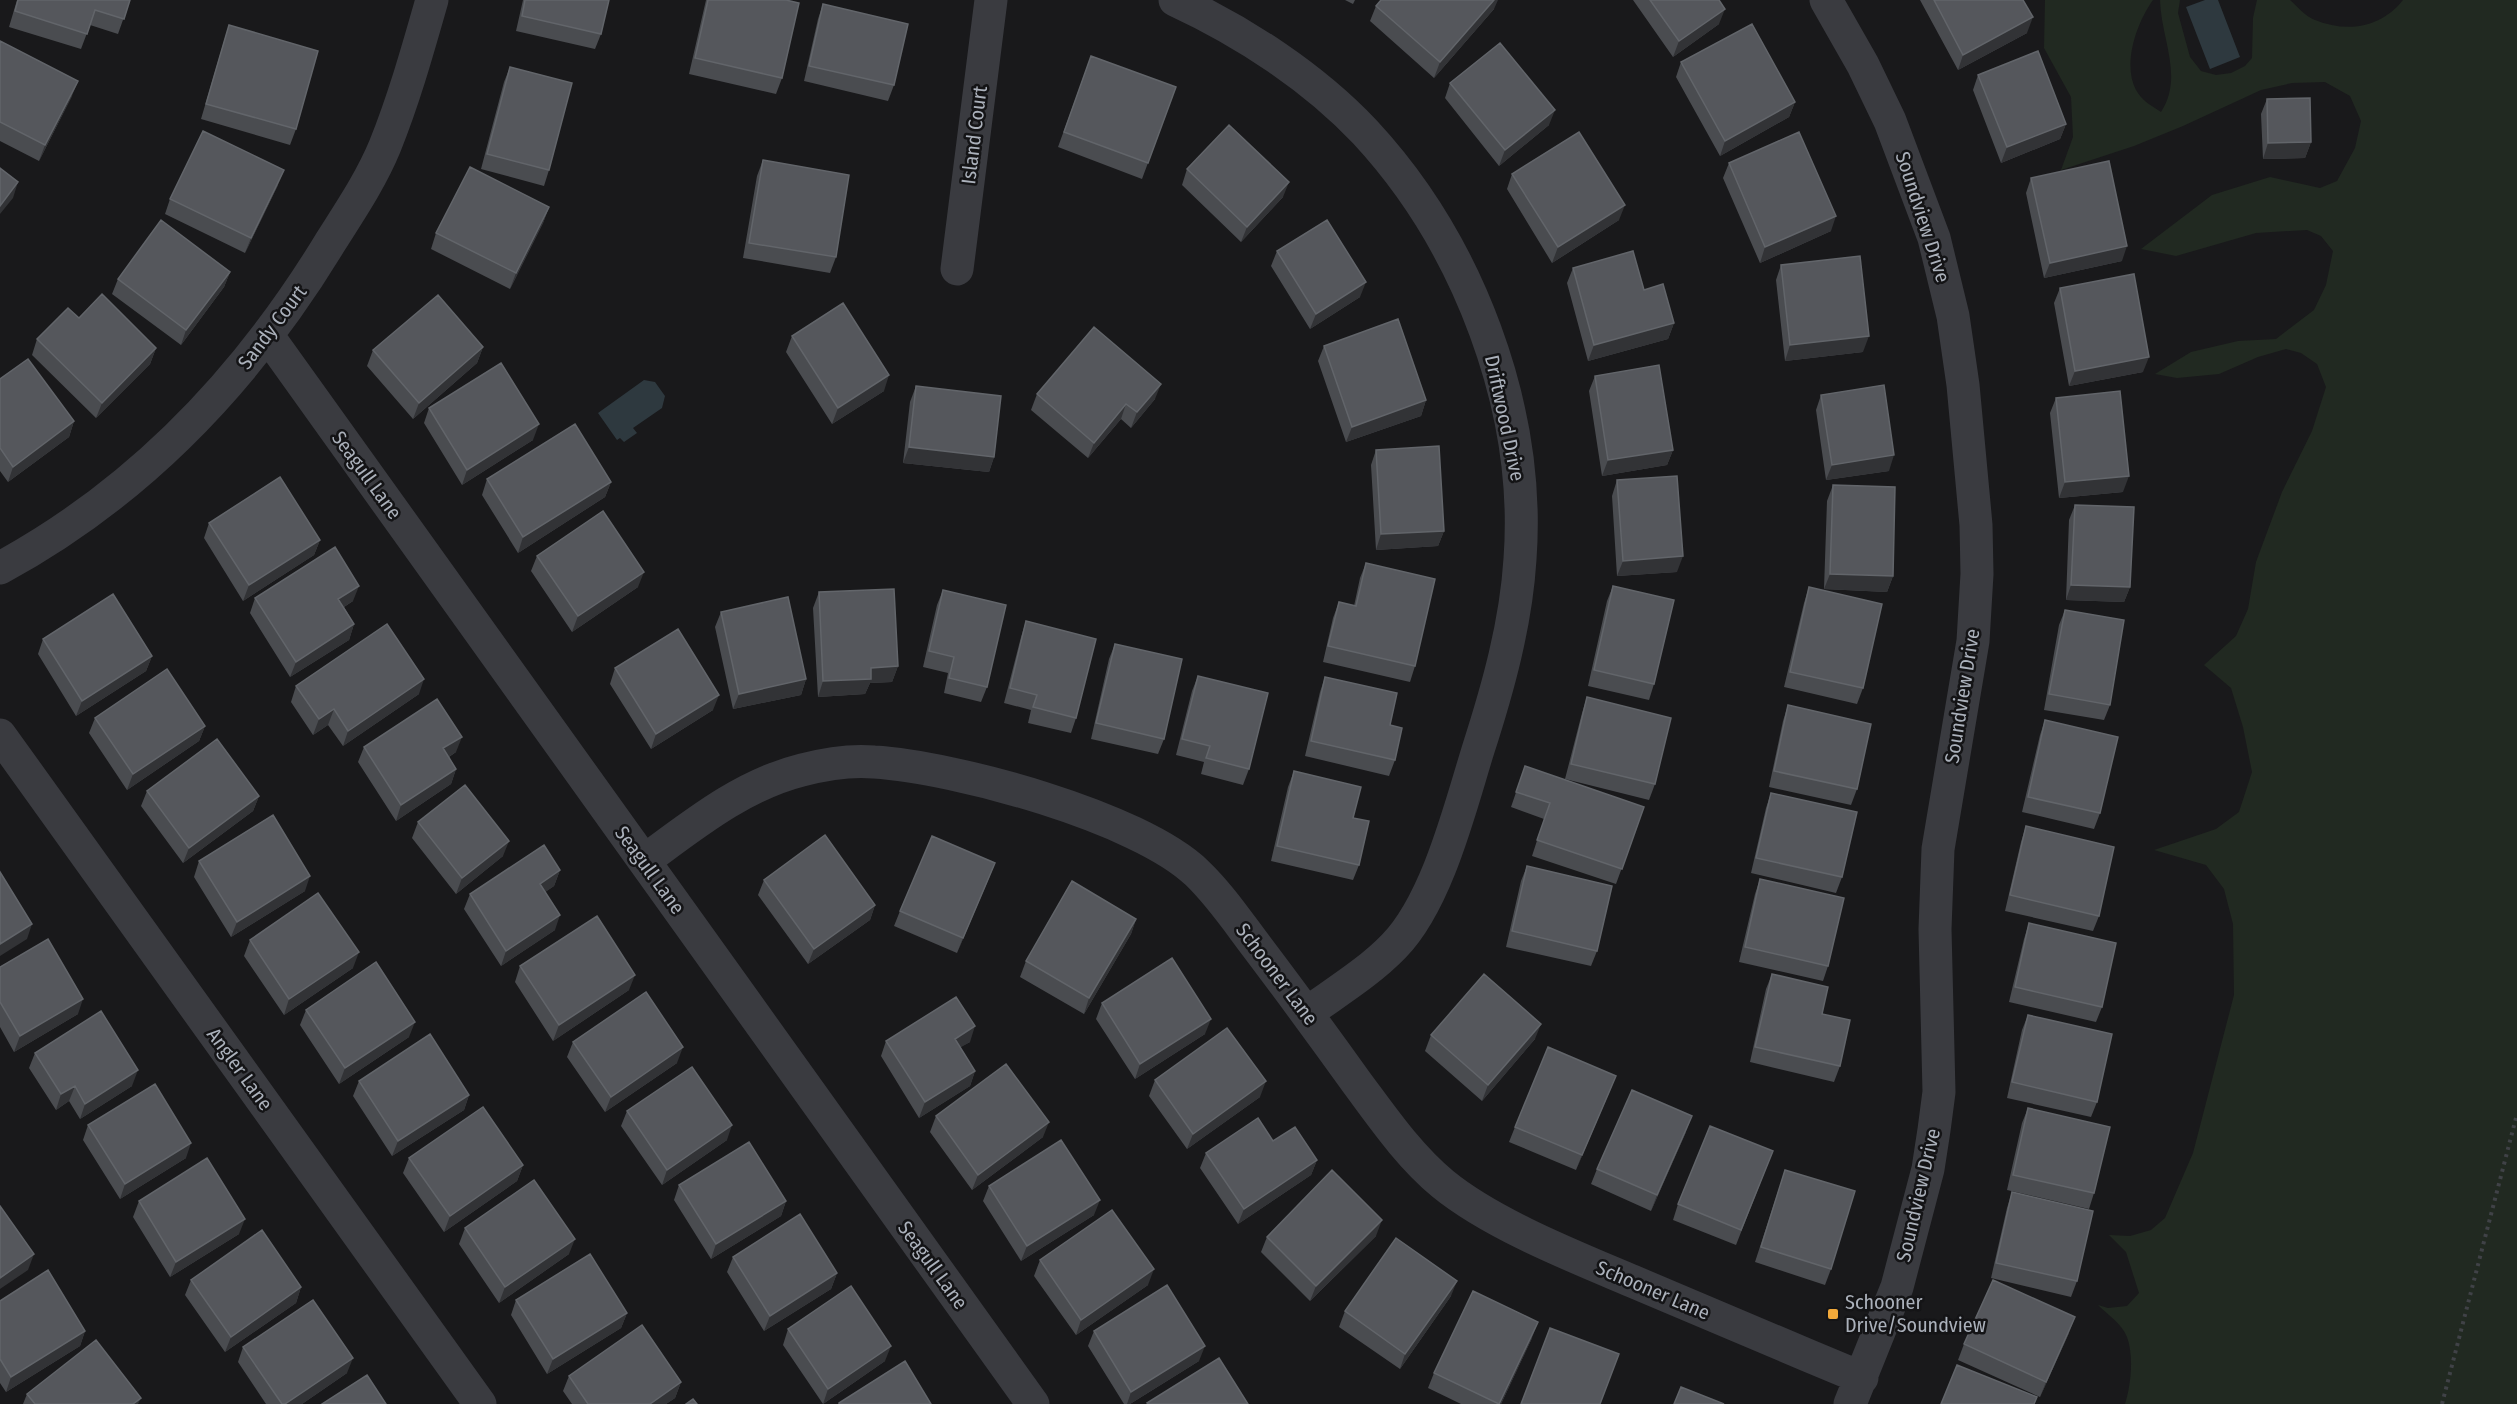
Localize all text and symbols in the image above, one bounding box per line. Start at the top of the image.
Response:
street label: Island Court [956,84,992,186]
street label: Soundview Drive [1891,149,1955,285]
street label: Sandy Court [233,280,312,374]
street label: Driftwood Drive [1480,353,1530,483]
street label: Seagull Lane [327,426,407,524]
street label: Soundview Drive [1940,627,1984,765]
street label: Seagull Lane [610,821,690,919]
street label: Schooner Lane [1231,918,1323,1030]
street label: Angler Lane [202,1023,278,1115]
street label: Soundview Drive [1891,1126,1945,1264]
street label: Seagull Lane [893,1216,973,1314]
street label: Schooner Lane [1593,1255,1713,1325]
place label: Schooner Drive/Soundview [1845,1290,1986,1337]
marker: Schooner Drive/Soundview [1826,1307,1840,1321]

